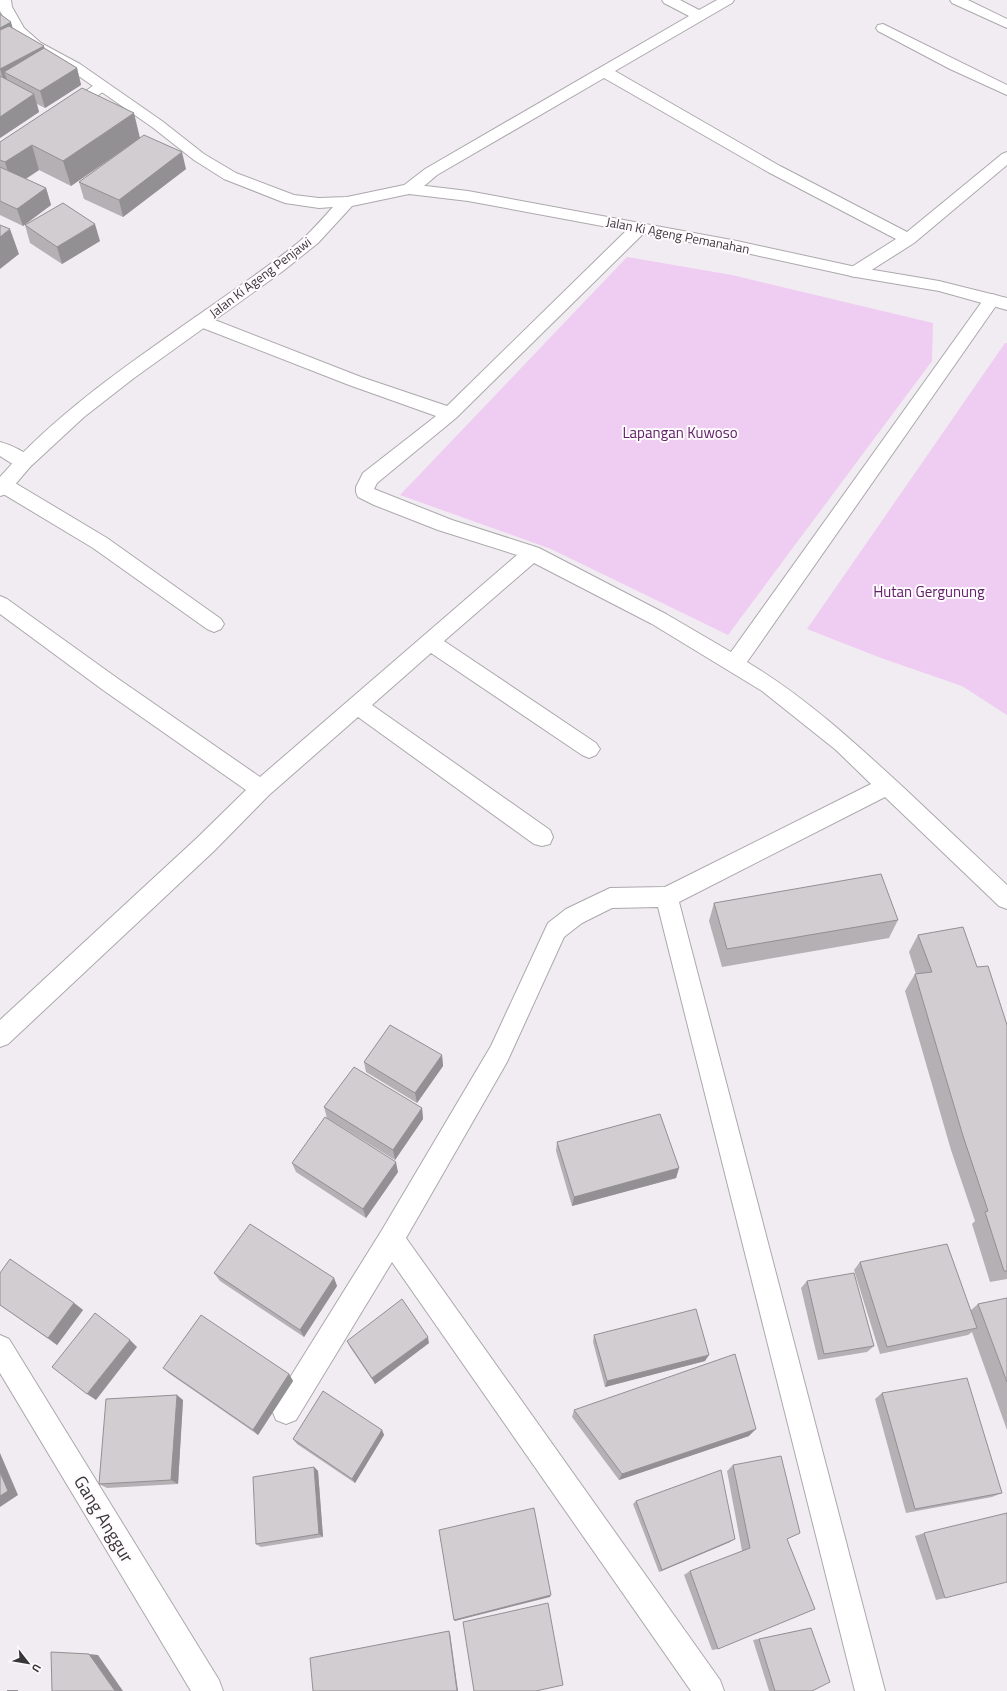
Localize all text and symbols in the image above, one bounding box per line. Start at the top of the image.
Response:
street label: Jalan Ki Ageng Pemanahan [605,211,751,259]
street label: Jalan Ki Ageng Penjawi [205,232,315,322]
park label: Lapangan Kuwoso [622,421,738,444]
park label: Hutan Gergunung [873,580,985,603]
street label: Gang Anggur [67,1470,141,1568]
north arrow [8,1643,48,1683]
text: U [28,1661,45,1675]

